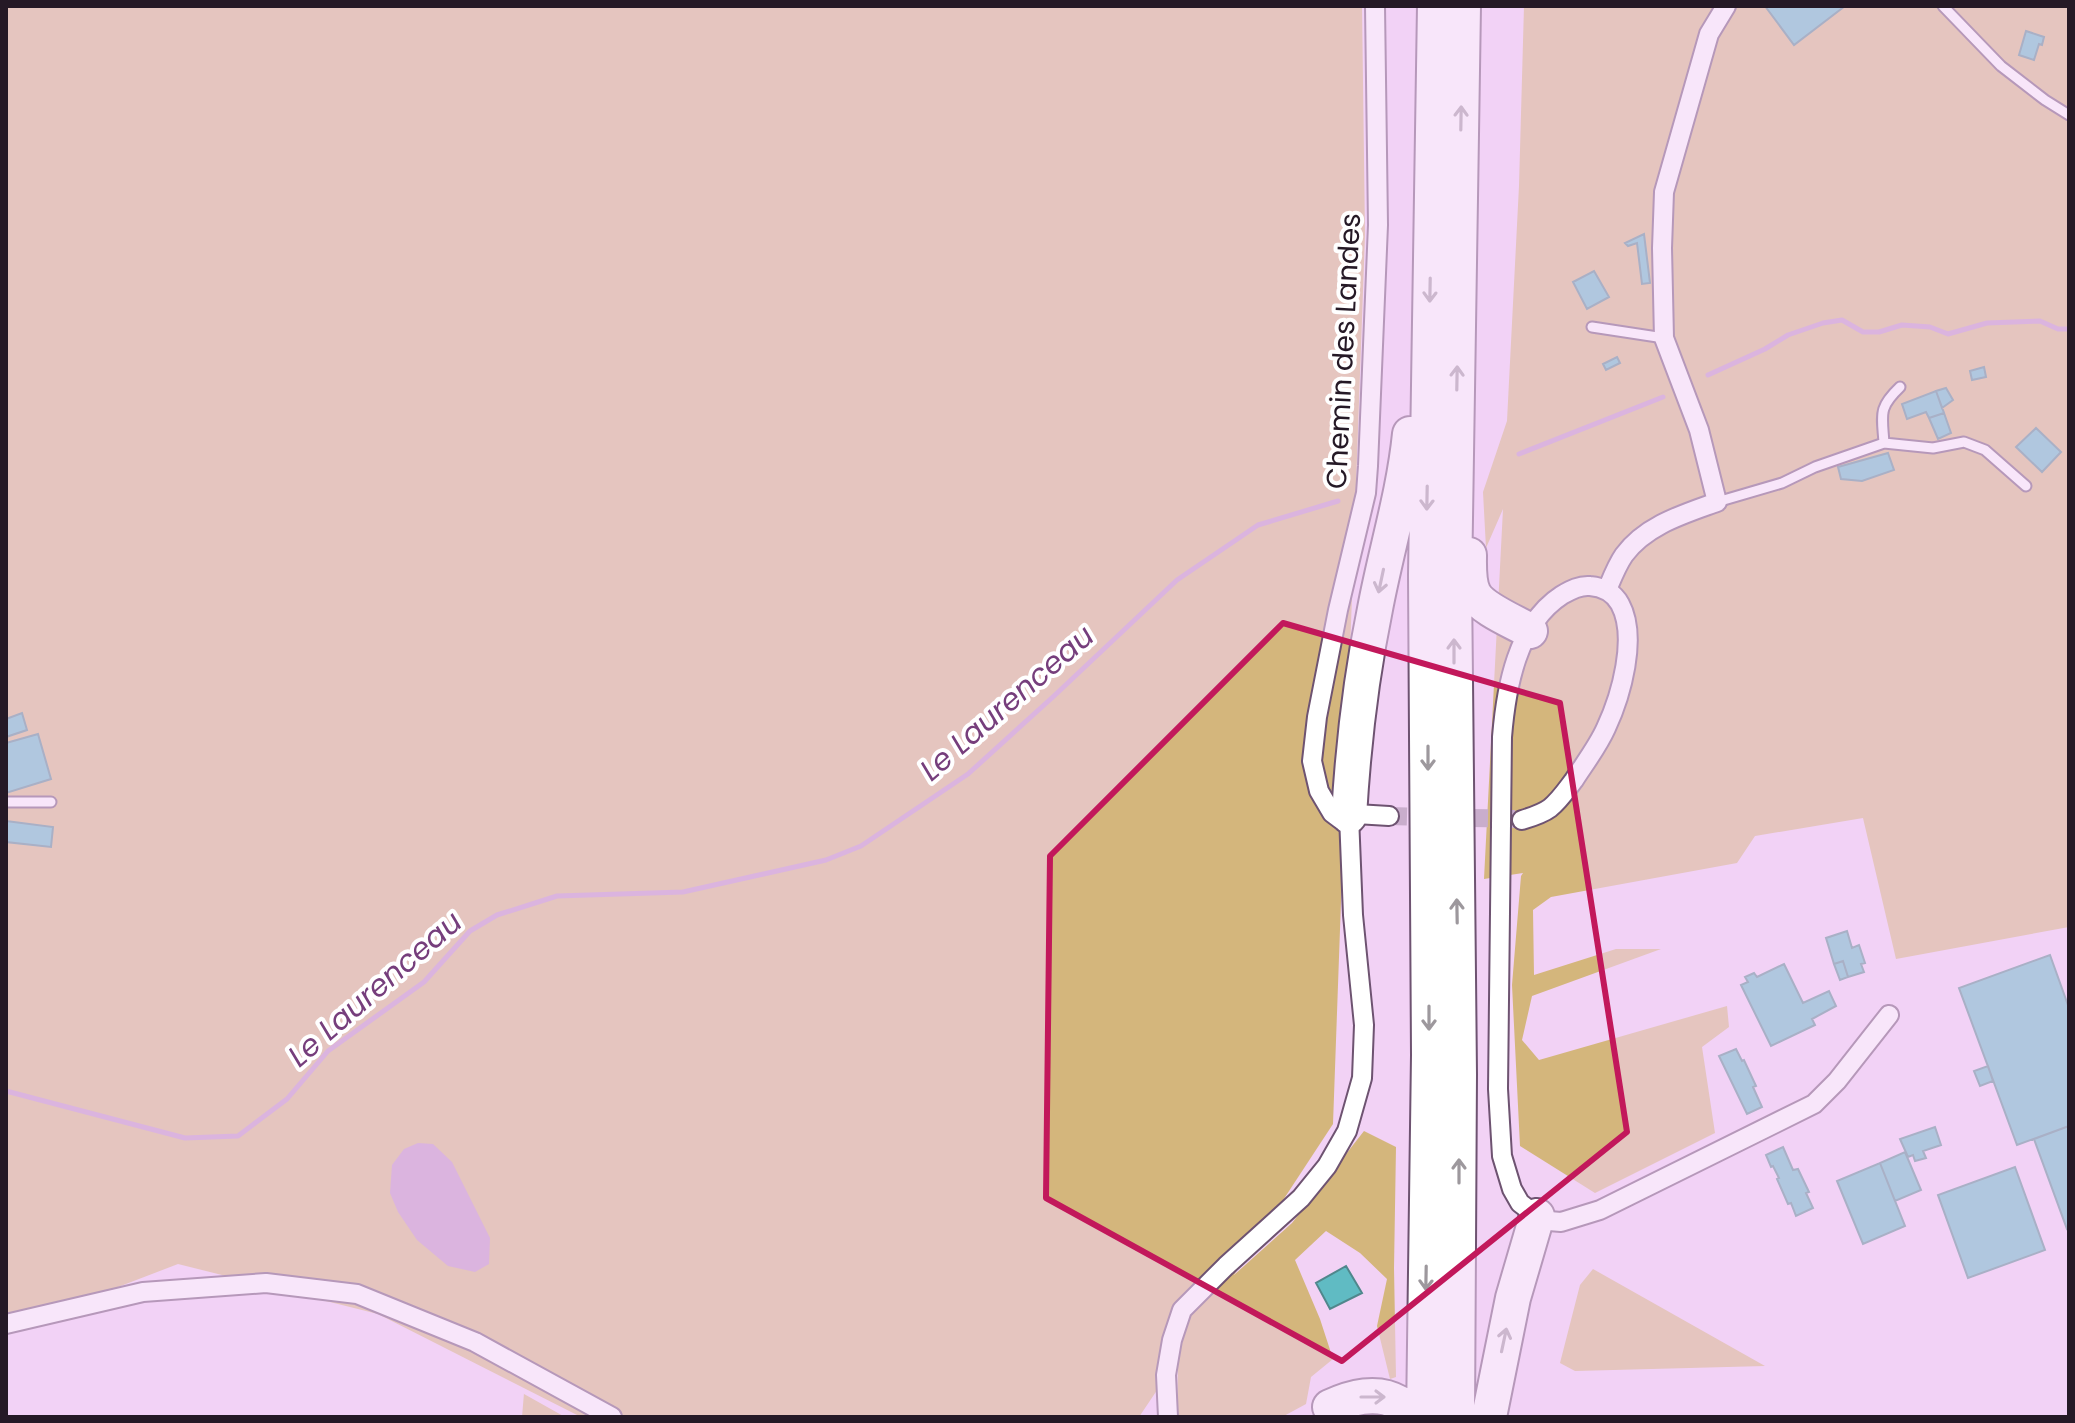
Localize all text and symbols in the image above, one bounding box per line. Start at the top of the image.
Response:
one-way arrow [1453,105,1469,132]
street label: Chemin des Landes [1317,212,1370,490]
one-way arrow [1422,276,1438,303]
one-way arrow [1449,365,1465,392]
one-way arrow [1420,484,1435,511]
one-way arrow [1373,567,1388,593]
water label: Le Laurenceau [910,615,1103,790]
one-way arrow [1447,638,1462,665]
one-way arrow [1420,744,1435,771]
one-way arrow [1450,898,1465,925]
water label: Le Laurenceau [278,901,471,1076]
one-way arrow [1421,1004,1437,1031]
one-way arrow [1451,1158,1467,1185]
one-way arrow [1419,1264,1434,1291]
one-way arrow [1497,1328,1512,1354]
one-way arrow [1359,1389,1385,1405]

